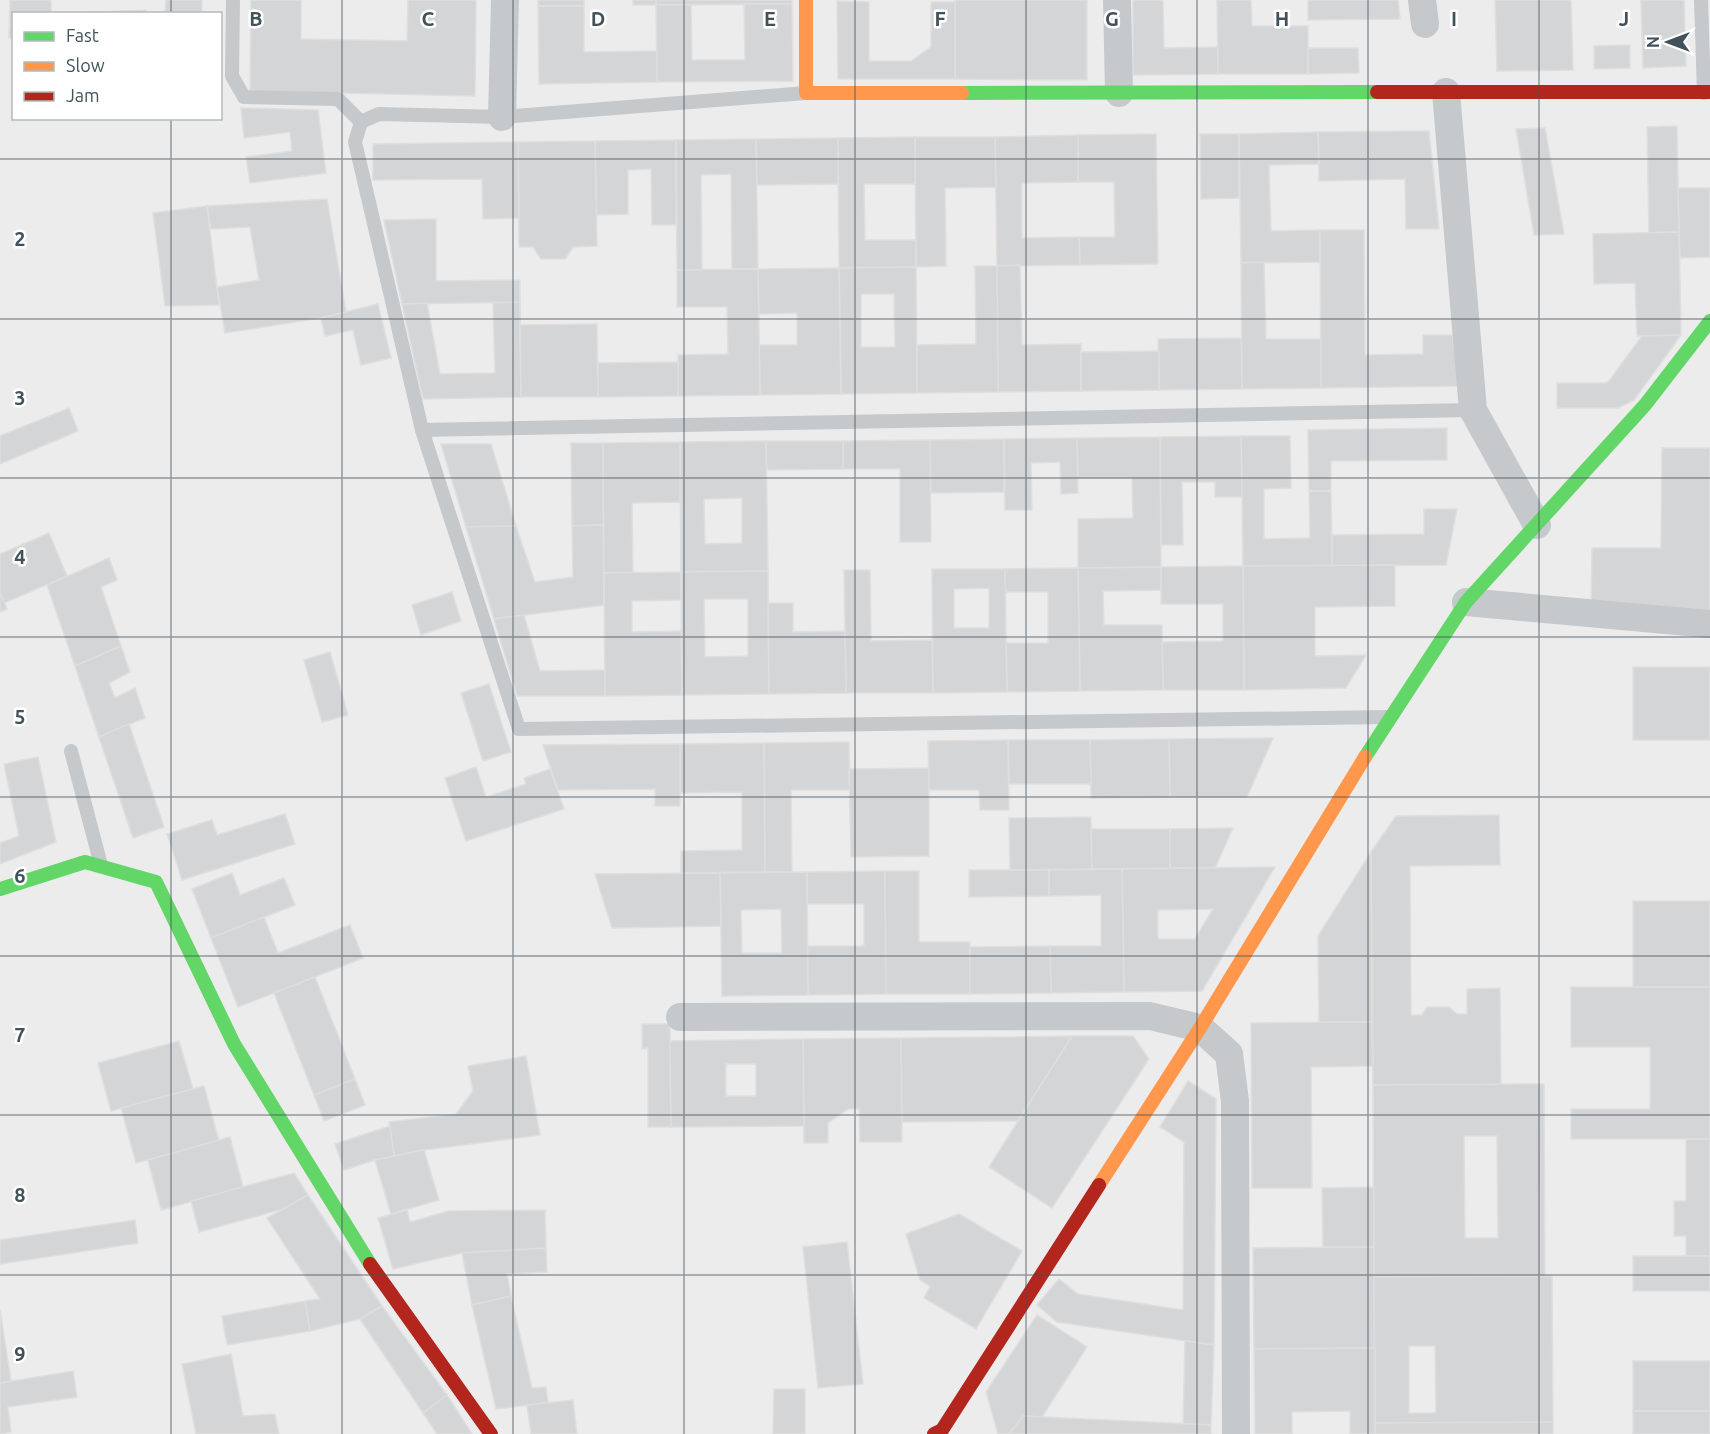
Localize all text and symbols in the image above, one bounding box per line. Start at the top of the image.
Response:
text: B [249,7,263,30]
text: C [422,7,435,30]
text: D [591,7,605,30]
text: E [764,7,776,30]
text: F [934,7,946,30]
text: G [1105,7,1119,30]
text: H [1275,7,1289,30]
text: I [1451,7,1457,30]
text: J [1619,7,1629,30]
legend [12,12,222,120]
north arrow [1638,12,1698,72]
text: Fast [66,25,99,45]
text: N [1644,36,1662,48]
text: Slow [66,55,105,75]
text: Jam [66,85,100,105]
text: 2 [14,227,26,250]
text: 3 [14,386,26,409]
text: 4 [14,545,26,568]
text: 5 [14,705,26,728]
text: 6 [14,864,26,887]
text: 7 [14,1023,26,1046]
text: 8 [14,1183,26,1206]
text: 9 [14,1342,26,1365]

